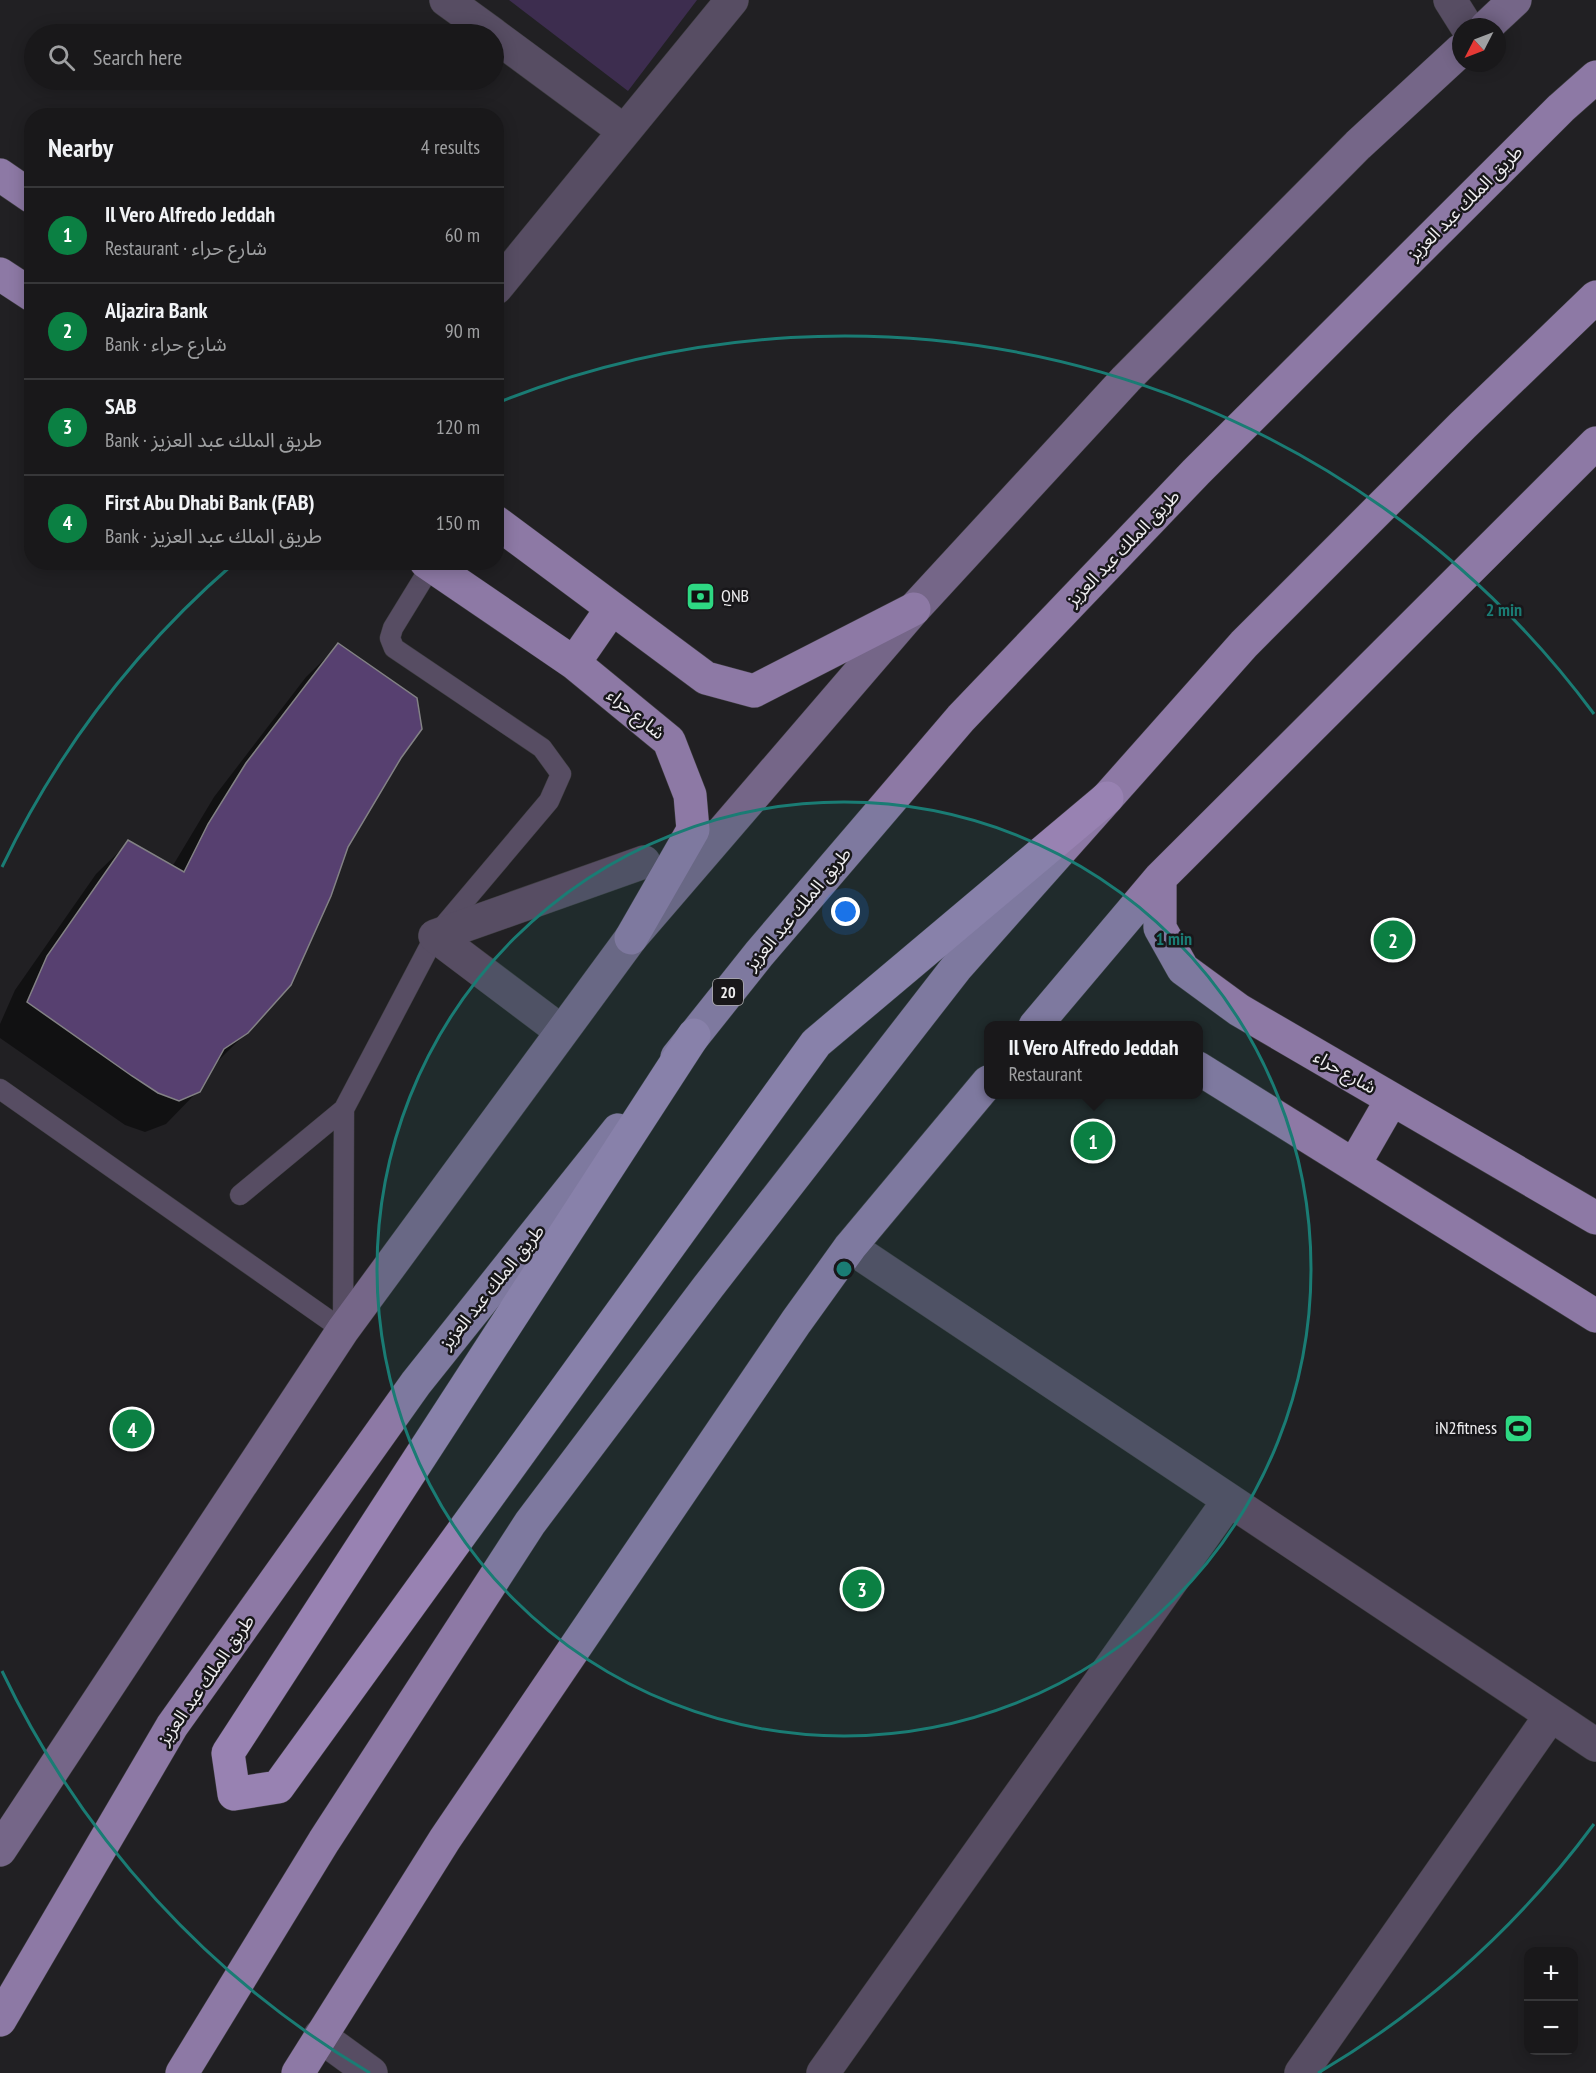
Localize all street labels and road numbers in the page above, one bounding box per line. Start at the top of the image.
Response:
street label: طريق الملك عبد العزيز [1401,140,1527,266]
street label: طريق الملك عبد العزيز [1060,484,1184,612]
street label: شارع حراء [601,683,670,746]
street label: طريق الملك عبد العزيز [739,842,856,976]
road number: 20 [713,979,743,1005]
street label: شارع حراء [1309,1045,1380,1101]
street label: طريق الملك عبد العزيز [434,1220,549,1354]
street label: طريق الملك عبد العزيز [151,1610,259,1750]

